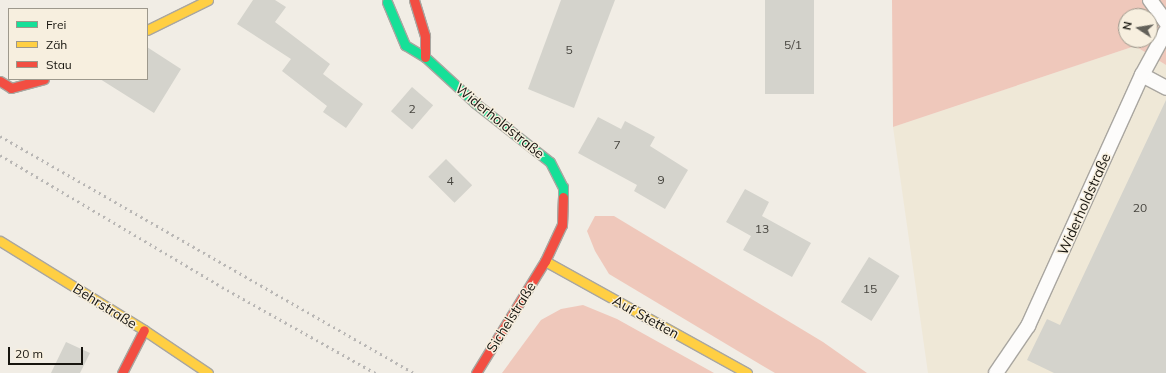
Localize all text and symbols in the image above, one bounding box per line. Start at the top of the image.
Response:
legend [8,8,148,80]
north arrow [1118,8,1158,48]
text: Frei [46,17,66,32]
text: N [1120,20,1135,31]
text: Zäh [46,37,67,52]
house number: 5/1 [784,38,802,52]
house number: 5 [565,43,573,57]
text: Stau [46,57,72,72]
street label: Widerholdstraße [452,80,548,162]
house number: 2 [408,102,416,116]
house number: 7 [613,138,621,152]
street label: Widerholdstraße [1054,151,1114,257]
house number: 9 [657,173,665,187]
house number: 4 [446,174,454,188]
house number: 20 [1133,201,1147,215]
house number: 13 [755,222,769,236]
street label: Sichelstraße [483,279,539,355]
street label: Behrstraße [70,280,140,332]
house number: 15 [863,282,877,296]
street label: Auf Stetten [610,292,682,342]
scale bar [10,339,85,365]
text: 20 m [15,346,43,361]

